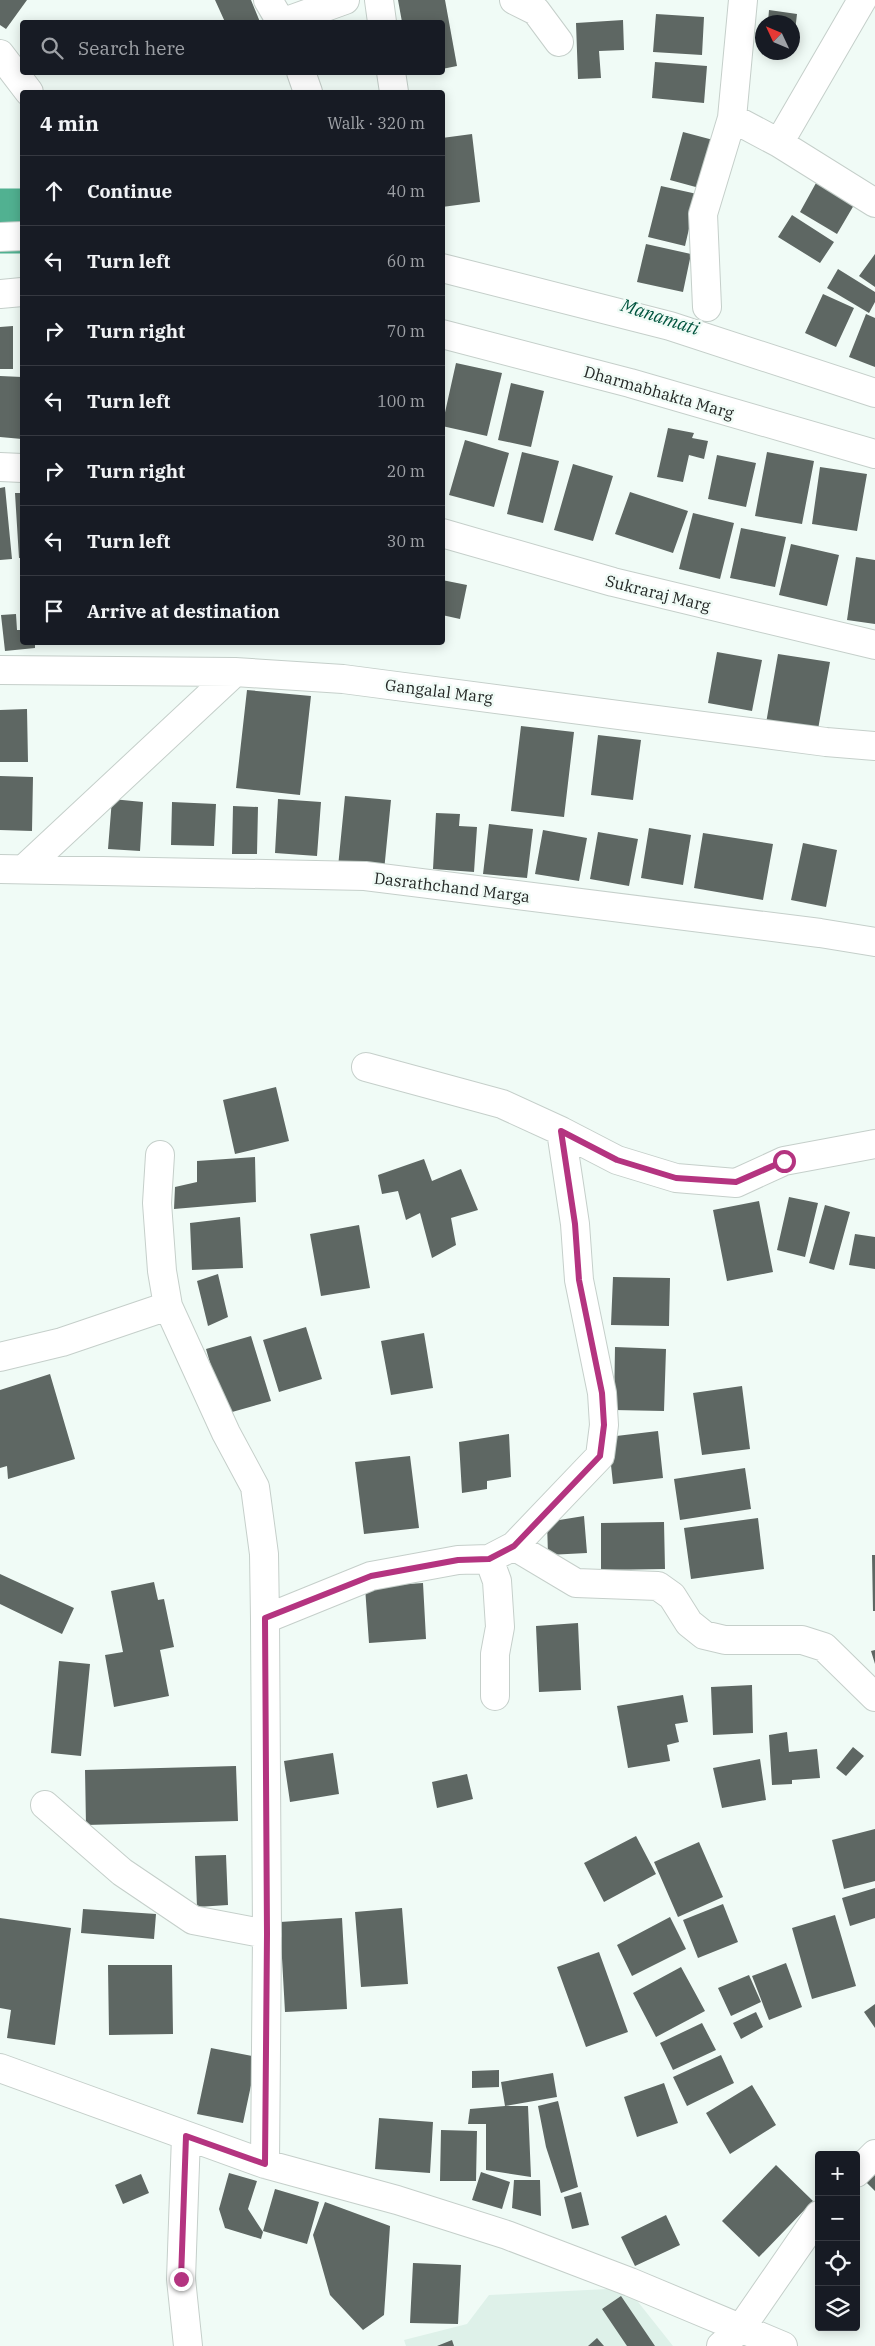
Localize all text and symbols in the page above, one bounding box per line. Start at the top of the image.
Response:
north arrow [755,15,800,60]
search box [20,20,445,75]
icon: search [38,34,66,62]
text: Search here [78,36,185,60]
text: 4 min [40,109,99,137]
text: Walk · 320 m [327,113,425,133]
icon: ahead [40,177,68,205]
text: Continue [87,179,172,203]
text: 40 m [387,181,425,201]
icon: left [40,247,68,275]
text: Turn left [87,249,170,273]
text: 60 m [387,251,425,271]
water label: Manamati [617,293,703,340]
icon: right [40,317,68,345]
text: Turn right [87,319,185,343]
text: 70 m [387,321,425,341]
street label: Dharmabhakta Marg [582,361,737,423]
icon: left [40,387,68,415]
text: Turn left [87,389,170,413]
text: 100 m [377,391,425,411]
icon: right [40,457,68,485]
text: Turn right [87,459,185,483]
text: 20 m [387,461,425,481]
icon: left [40,527,68,555]
text: Turn left [87,529,170,553]
text: 30 m [387,531,425,551]
street label: Sukraraj Marg [603,570,713,616]
icon: arrive [40,597,68,625]
text: Arrive at destination [87,599,280,623]
street label: Gangalal Marg [384,674,494,708]
street label: Dasrathchand Marga [373,868,531,907]
route start [773,1150,796,1173]
map controls [815,2151,860,2331]
button: + [815,2151,860,2196]
button: − [815,2196,860,2241]
button: locate [815,2241,860,2286]
route end [170,2268,193,2291]
button: layers [815,2286,860,2331]

